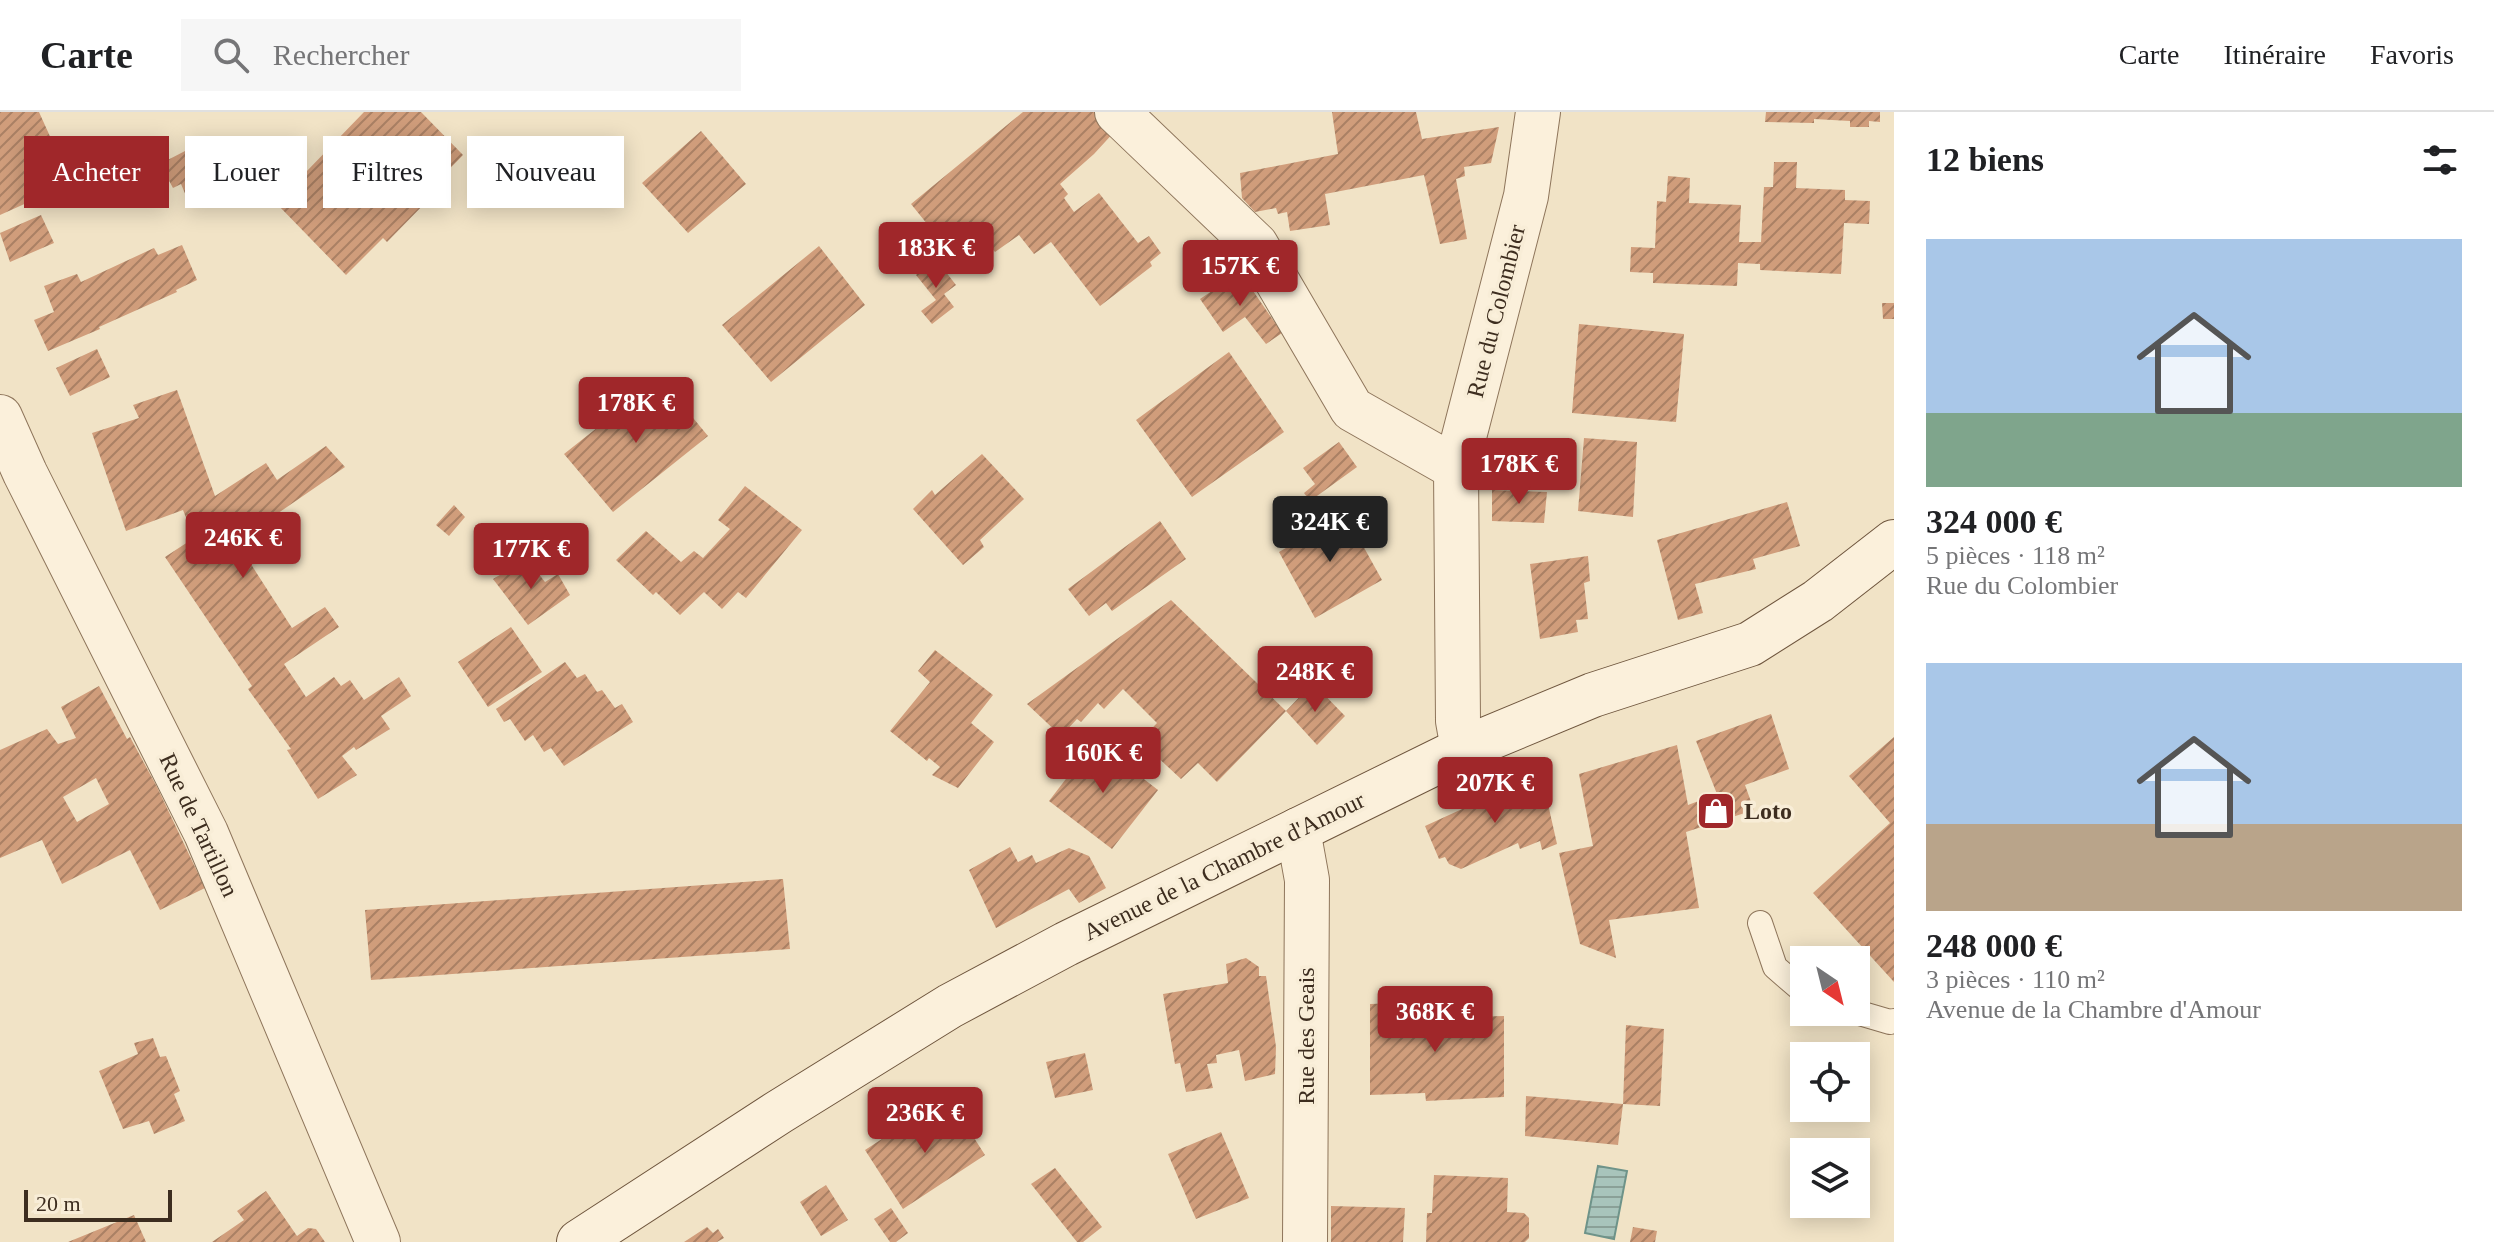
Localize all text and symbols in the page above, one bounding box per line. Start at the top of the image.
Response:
search box [181,19,741,91]
icon: search [209,33,253,77]
text: Carte [40,34,133,76]
text: Rechercher [273,38,409,71]
text: Carte [2119,39,2179,70]
text: Itinéraire [2223,39,2326,70]
text: Favoris [2370,39,2454,70]
chip: Acheter [24,136,169,208]
chip: Louer [185,136,307,208]
chip: Filtres [323,136,451,208]
chip: Nouveau [467,136,624,208]
icon: filters [2418,138,2462,182]
text: 12 biens [1926,141,2044,178]
pin: 183K € [871,222,1001,290]
street label: Rue du Colombier [1462,222,1530,400]
text: 183K € [897,233,975,262]
pin: 157K € [1175,240,1305,308]
text: 157K € [1201,251,1279,280]
icon: home [2122,291,2266,435]
pin: 178K € [571,377,701,445]
text: 178K € [597,388,675,417]
pin: 178K € [1454,438,1584,506]
text: 178K € [1480,449,1558,478]
pin: 324K € [1265,496,1395,564]
text: 324 000 € [1926,503,2062,540]
text: 324K € [1291,507,1369,536]
pin: 246K € [178,512,308,580]
text: 246K € [204,523,282,552]
pin: 177K € [466,523,596,591]
text: 177K € [492,534,570,563]
text: 5 pièces · 118 m² [1926,541,2105,570]
text: Rue du Colombier [1926,571,2118,600]
pin: 248K € [1250,646,1380,714]
text: 248K € [1276,657,1354,686]
icon: home [2122,715,2266,859]
pin: 160K € [1038,727,1168,795]
text: 160K € [1064,738,1142,767]
street label: Rue de Tartillon [154,749,244,901]
pin: 207K € [1430,757,1560,825]
text: 207K € [1456,768,1534,797]
street label: Avenue de la Chambre d'Amour [1079,787,1369,945]
shop icon: Loto [1695,790,1737,832]
place label: Loto [1744,798,1792,824]
text: 248 000 € [1926,927,2062,964]
north arrow [1790,946,1870,1026]
map controls [1790,946,1870,1218]
text: 3 pièces · 110 m² [1926,965,2105,994]
street label: Rue des Geais [1293,967,1319,1105]
pin: 368K € [1370,986,1500,1054]
text: Avenue de la Chambre d'Amour [1926,995,2261,1024]
text: 368K € [1396,997,1474,1026]
button: locate [1790,1042,1870,1122]
pin: 236K € [860,1087,990,1155]
text: 236K € [886,1098,964,1127]
button: layers [1790,1138,1870,1218]
scale bar [24,1186,172,1222]
text: 20 m [36,1191,81,1216]

